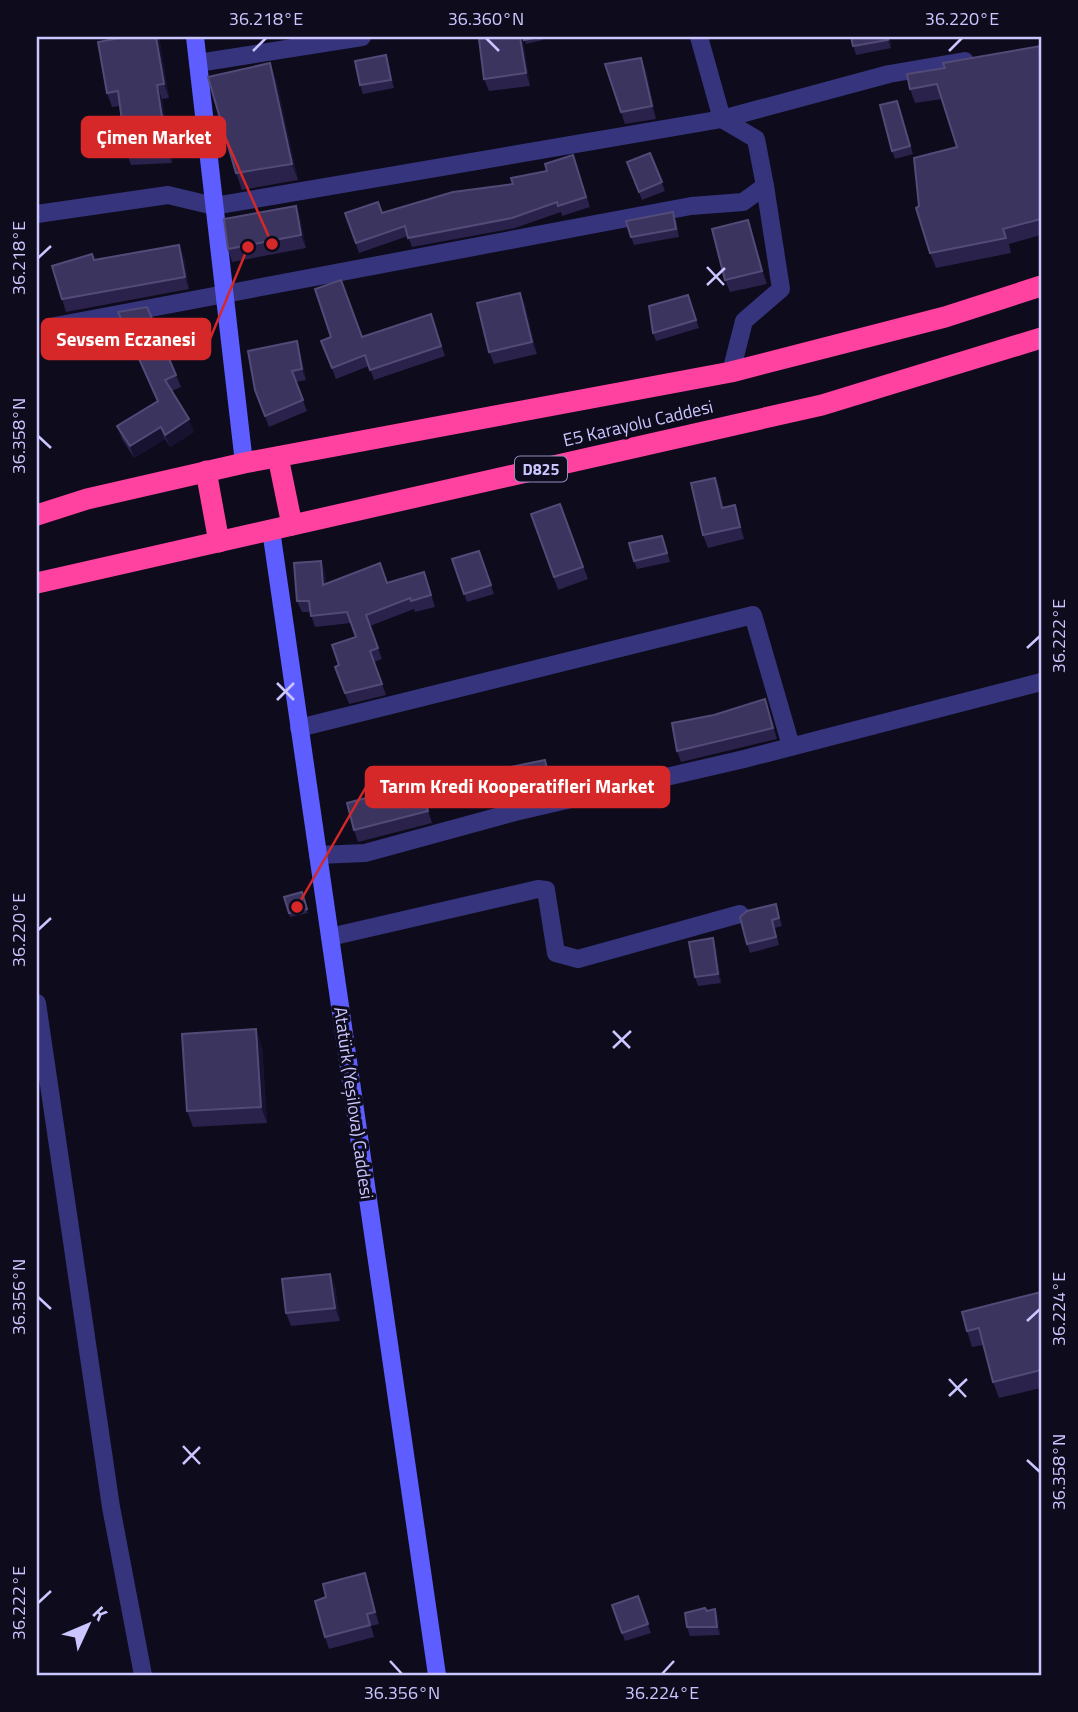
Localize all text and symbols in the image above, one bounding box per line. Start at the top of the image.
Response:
text: 36.218°E [229,5,303,32]
text: 36.360°N [448,5,524,32]
text: 36.220°E [925,5,999,32]
callout: Çimen Market [82,117,225,157]
text: Çimen Market [97,122,211,151]
text: 36.218°E [5,221,32,295]
callout: Sevsem Eczanesi [42,319,210,359]
text: Sevsem Eczanesi [56,324,196,353]
street label: E5 Karayolu Caddesi [560,393,716,453]
text: 36.358°N [5,398,32,474]
road number: D825 [515,456,567,482]
text: 36.222°E [1045,599,1072,673]
callout: Tarım Kredi Kooperatifleri Market [366,767,669,807]
text: Tarım Kredi Kooperatifleri Market [380,771,654,800]
text: 36.220°E [5,893,32,967]
street label: Atatürk (Yeşilova) Caddesi [327,1005,381,1201]
text: 36.356°N [5,1259,32,1335]
text: 36.224°E [1045,1272,1072,1346]
text: 36.358°N [1045,1434,1072,1510]
text: 36.222°E [5,1566,32,1640]
north arrow [52,1590,122,1660]
text: K [86,1599,115,1627]
text: 36.356°N [364,1679,440,1706]
text: 36.224°E [625,1679,699,1706]

